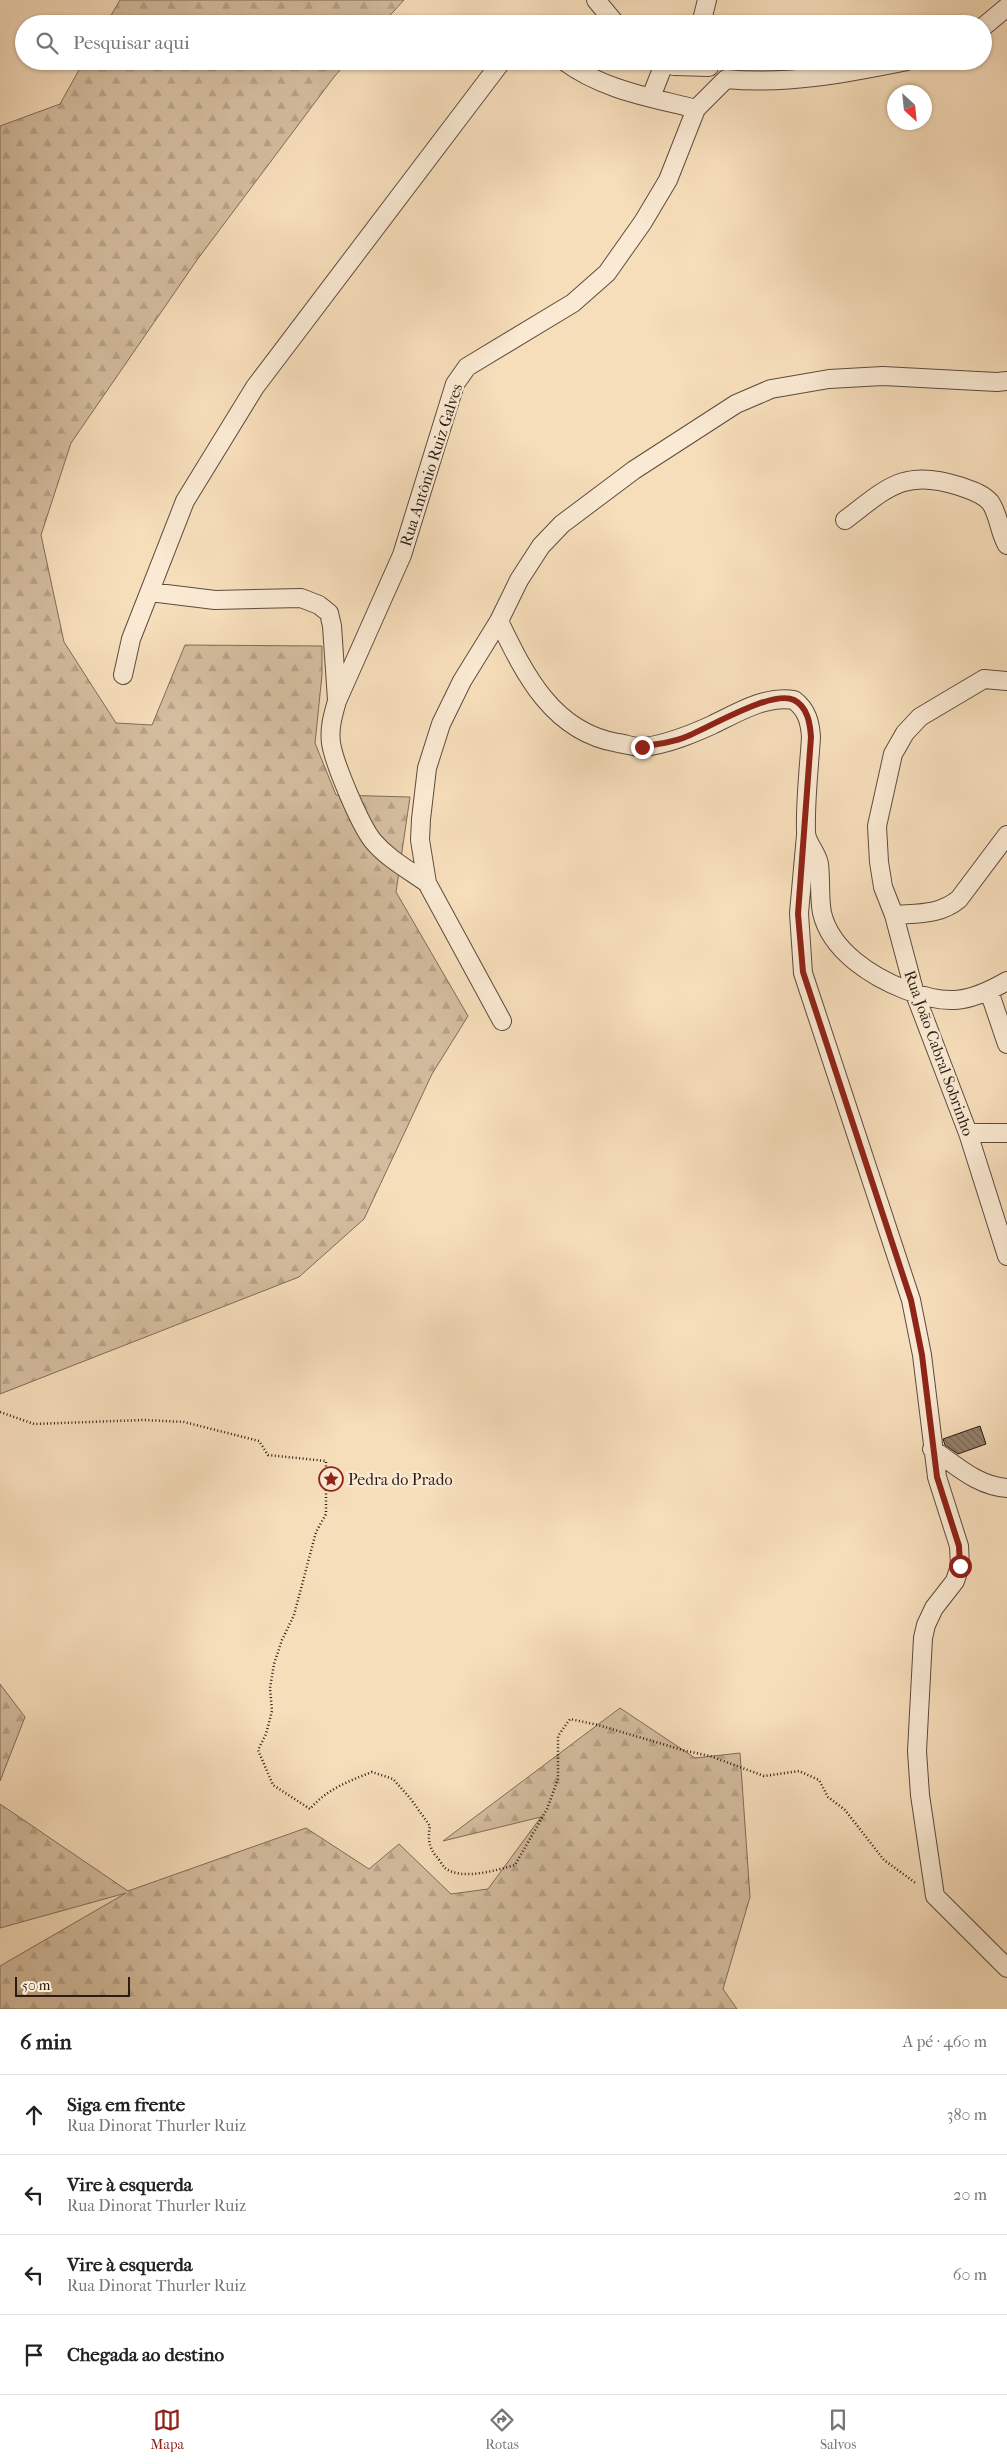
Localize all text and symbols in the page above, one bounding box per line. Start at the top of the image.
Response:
search box [15,15,992,70]
icon: search [33,29,61,57]
text: Pesquisar aqui [73,32,190,54]
north arrow [887,85,932,130]
street label: Rua Antônio Ruiz Galves [396,381,466,549]
route end [631,736,654,759]
street label: Rua João Cabral Sobrinho [900,968,978,1138]
place icon: Pedra do Prado [318,1466,344,1492]
place label: Pedra do Prado [348,1470,453,1489]
route start [949,1555,972,1578]
scale bar [15,1974,130,1997]
text: 50 m [22,1977,50,1994]
text: 6 min [20,2030,72,2054]
text: A pé · 460 m [903,2032,987,2051]
text: Siga em frente [67,2094,185,2116]
icon: ahead [20,2101,48,2129]
text: 380 m [947,2105,987,2124]
text: Rua Dinorat Thurler Ruiz [67,2116,246,2135]
text: Vire à esquerda [67,2174,193,2196]
icon: left [20,2181,48,2209]
text: 20 m [953,2185,987,2204]
text: Rua Dinorat Thurler Ruiz [67,2196,246,2215]
text: Vire à esquerda [67,2254,193,2276]
icon: left [20,2261,48,2289]
text: 60 m [953,2265,987,2284]
text: Rua Dinorat Thurler Ruiz [67,2276,246,2295]
icon: arrive [20,2341,48,2369]
text: Chegada ao destino [67,2344,224,2366]
tab: Mapa [151,2406,184,2453]
tab: Rotas [485,2406,519,2453]
tab: Salvos [820,2406,856,2453]

